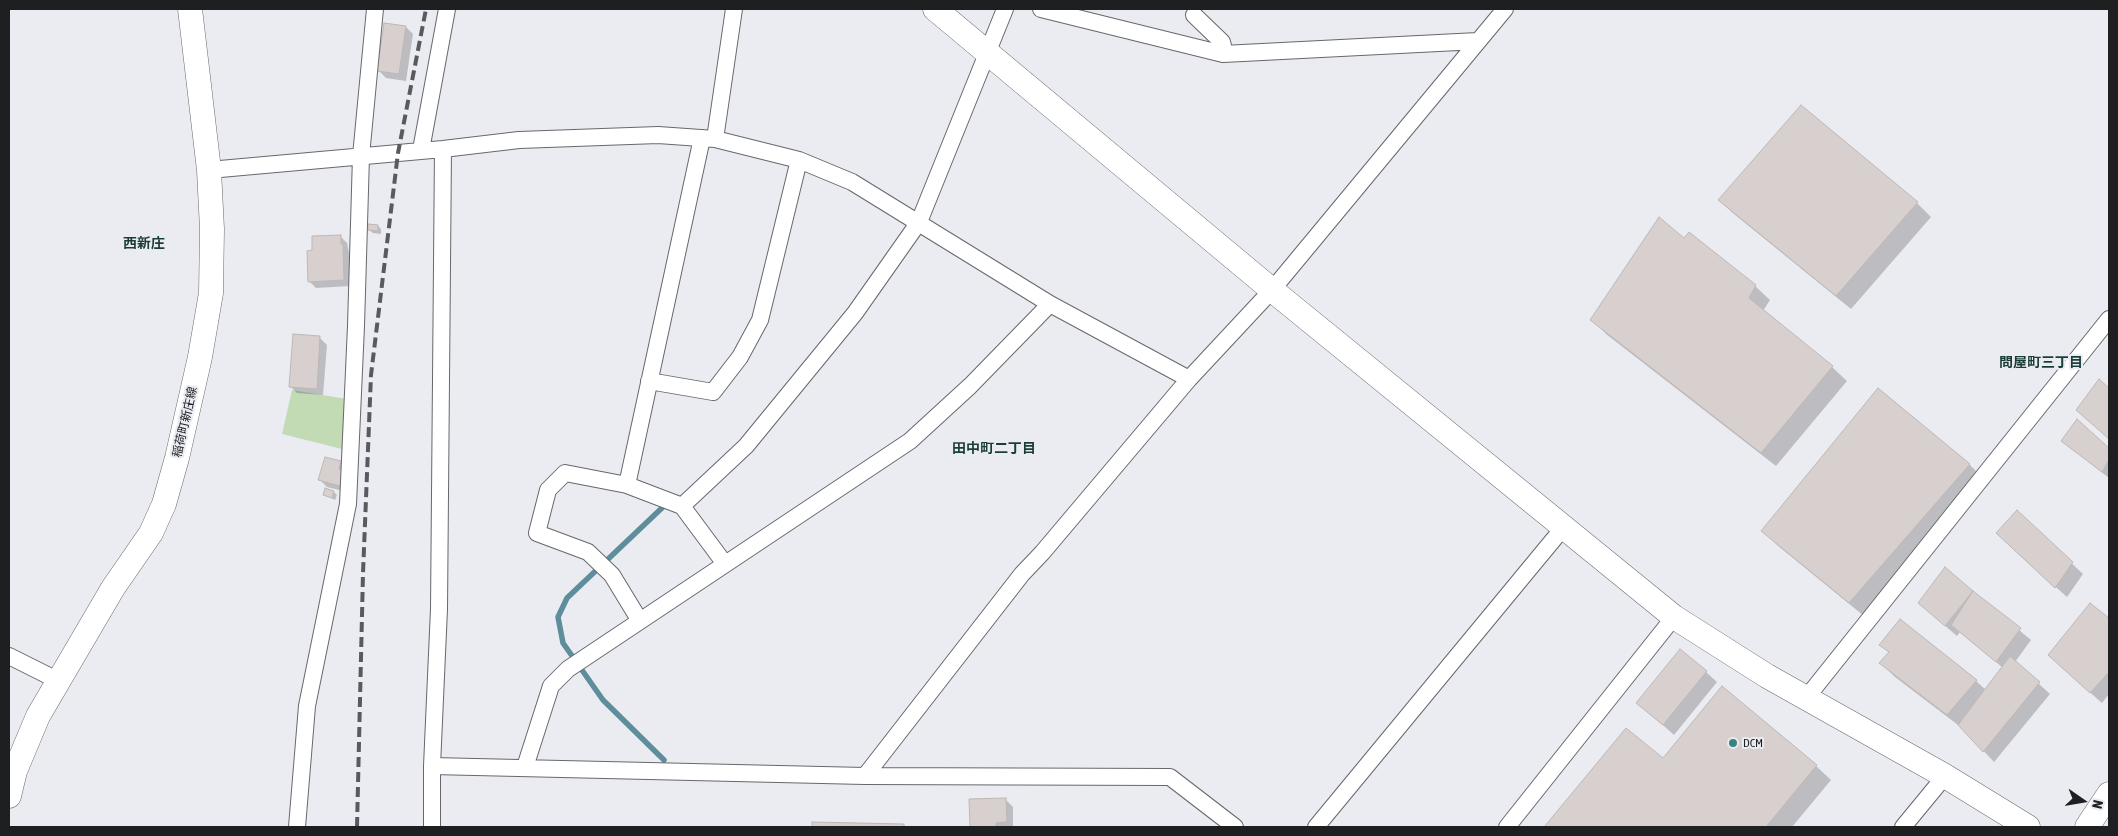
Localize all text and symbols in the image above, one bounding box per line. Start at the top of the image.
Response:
district label: 西新庄 [123,236,165,252]
district label: 問屋町三丁目 [1999,355,2083,371]
street label: 稲荷町新庄線 [170,385,200,459]
district label: 田中町二丁目 [952,441,1036,457]
place label: DCM [1743,736,1763,750]
marker: DCM [1727,737,1739,749]
north arrow [2058,776,2108,826]
text: N [2089,799,2106,810]

